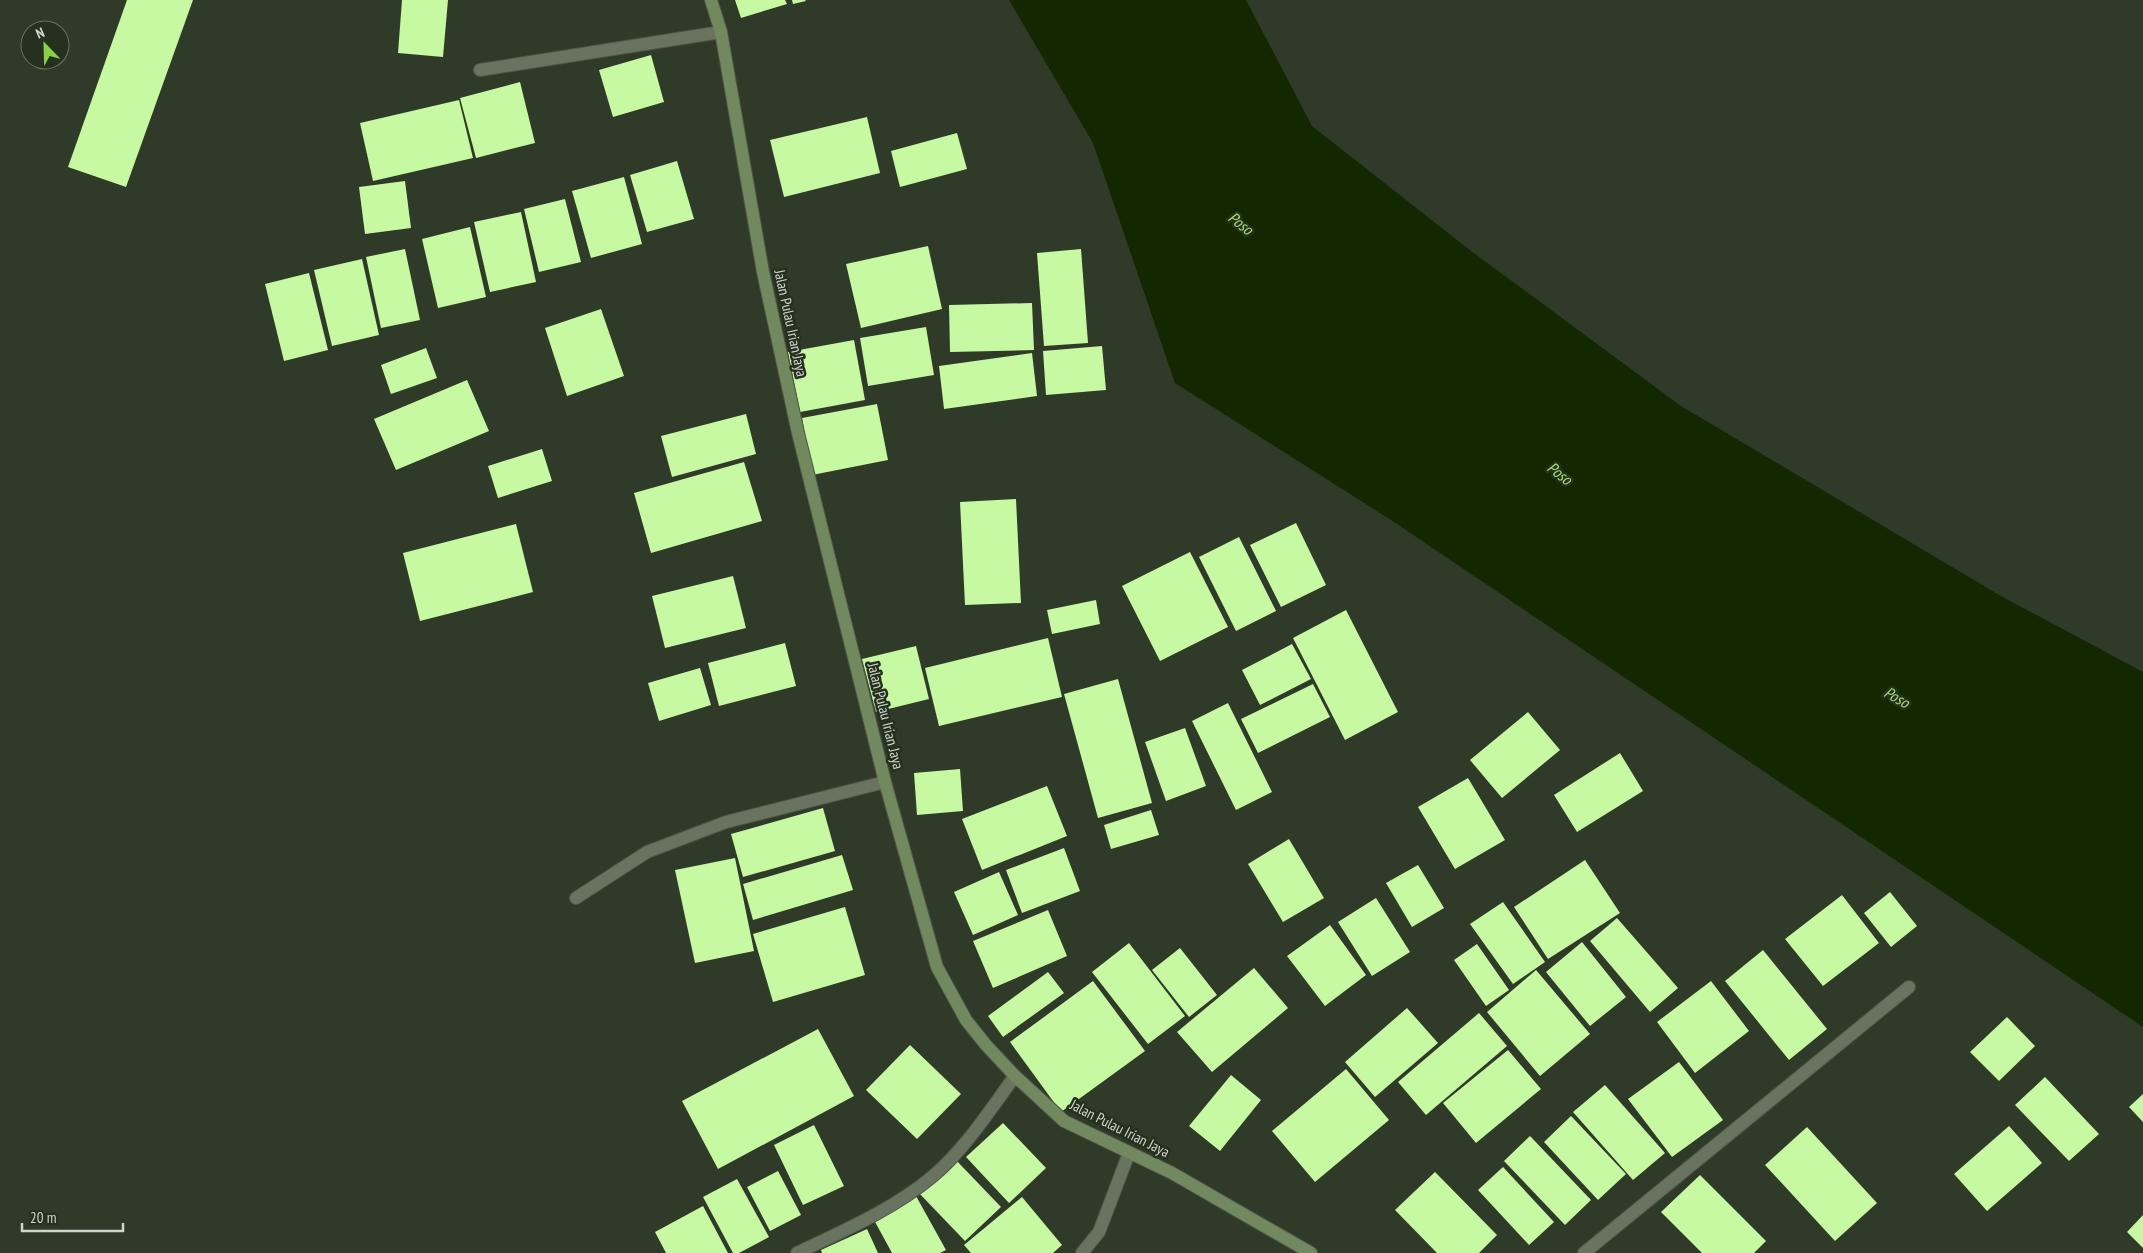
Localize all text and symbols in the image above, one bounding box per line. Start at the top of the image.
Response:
north arrow [20,20,70,70]
text: N [33,23,47,43]
water label: Poso [1225,207,1258,240]
street label: Jalan Pulau Irian Jaya [770,267,812,378]
water label: Poso [1544,457,1577,490]
street label: Jalan Pulau Irian Jaya [863,660,908,771]
water label: Poso [1881,682,1914,713]
street label: Jalan Pulau Irian Jaya [1066,1094,1173,1161]
scale bar [22,1200,124,1232]
text: 20 m [30,1208,56,1227]

